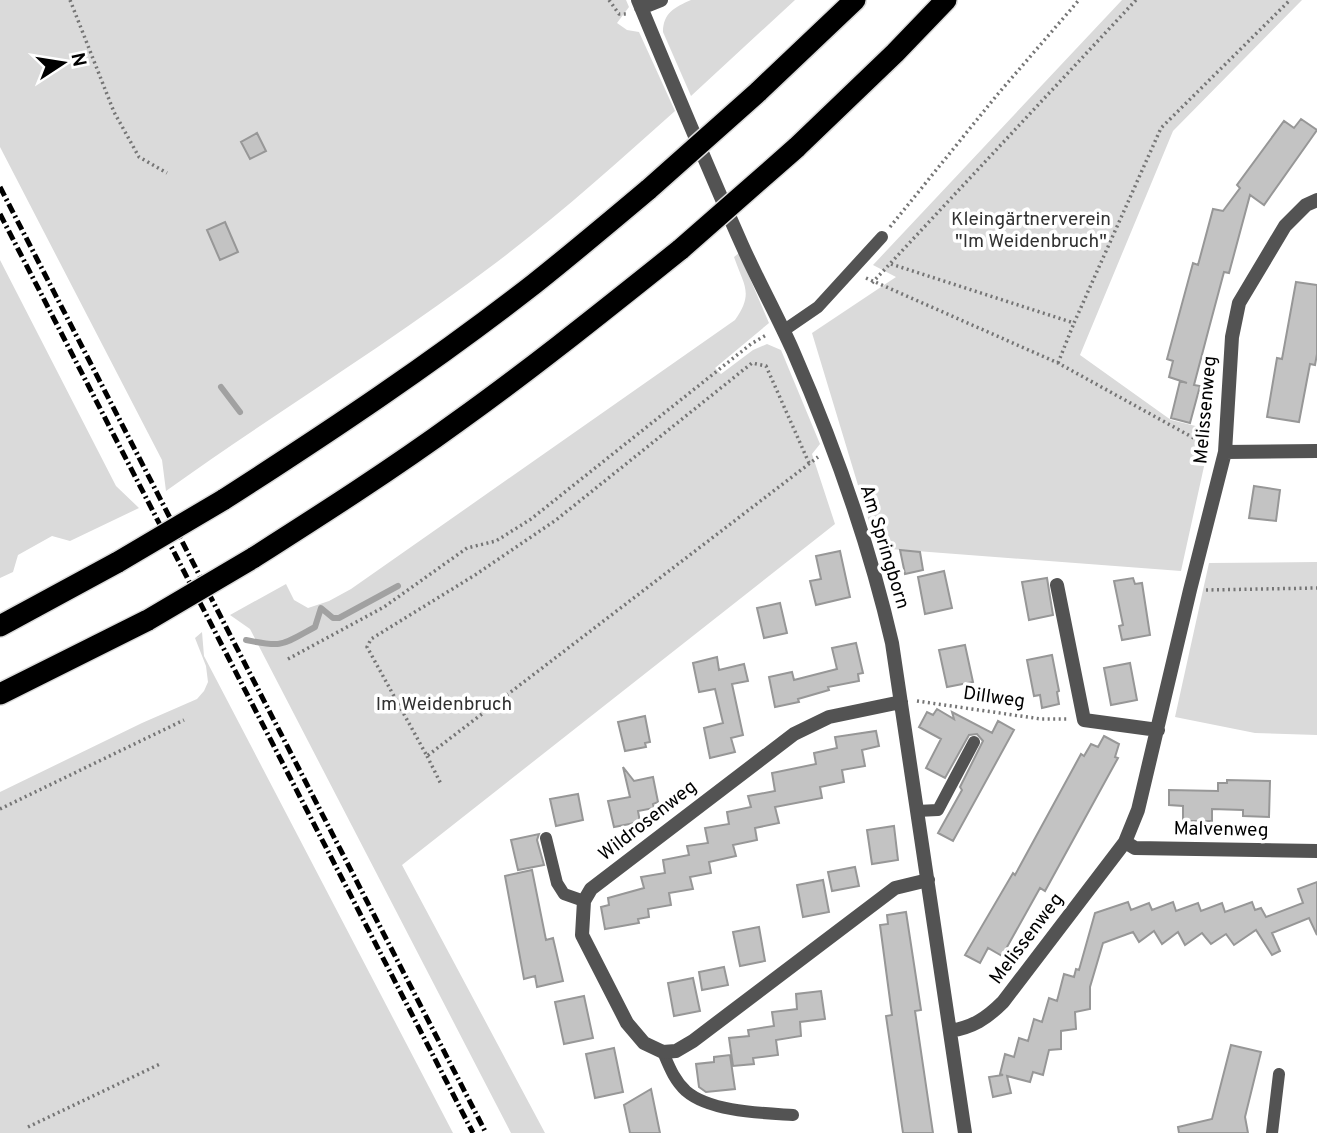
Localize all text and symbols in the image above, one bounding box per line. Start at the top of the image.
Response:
north arrow [28,28,98,98]
text: N [65,51,91,69]
park label: Kleingärtnerverein "Im Weidenbruch" [951,208,1111,254]
street label: Melissenweg [1189,355,1223,465]
street label: Am Springborn [854,482,914,612]
street label: Dillweg [961,682,1027,714]
park label: Im Weidenbruch [376,693,512,717]
street label: Wildrosenweg [594,775,702,867]
street label: Malvenweg [1173,817,1269,843]
street label: Melissenweg [985,888,1069,990]

